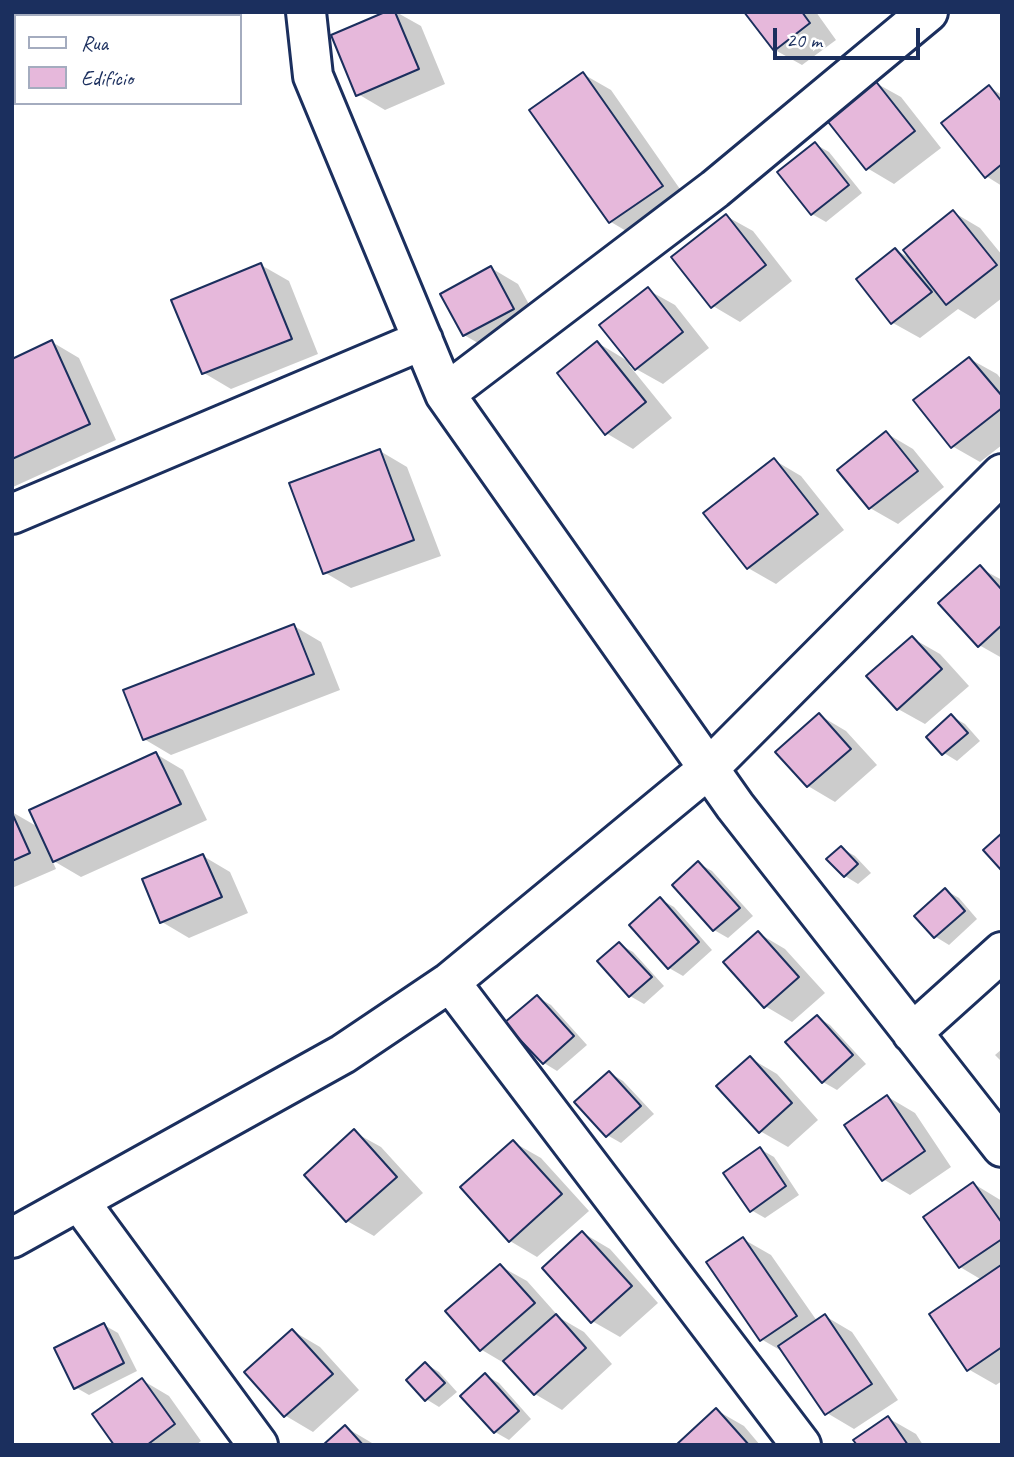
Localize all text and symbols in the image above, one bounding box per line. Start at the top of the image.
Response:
legend [14,14,242,105]
scale bar [776,14,923,58]
text: 20 m [786,27,822,53]
text: Rua [81,30,108,56]
text: Edifício [81,65,133,91]

